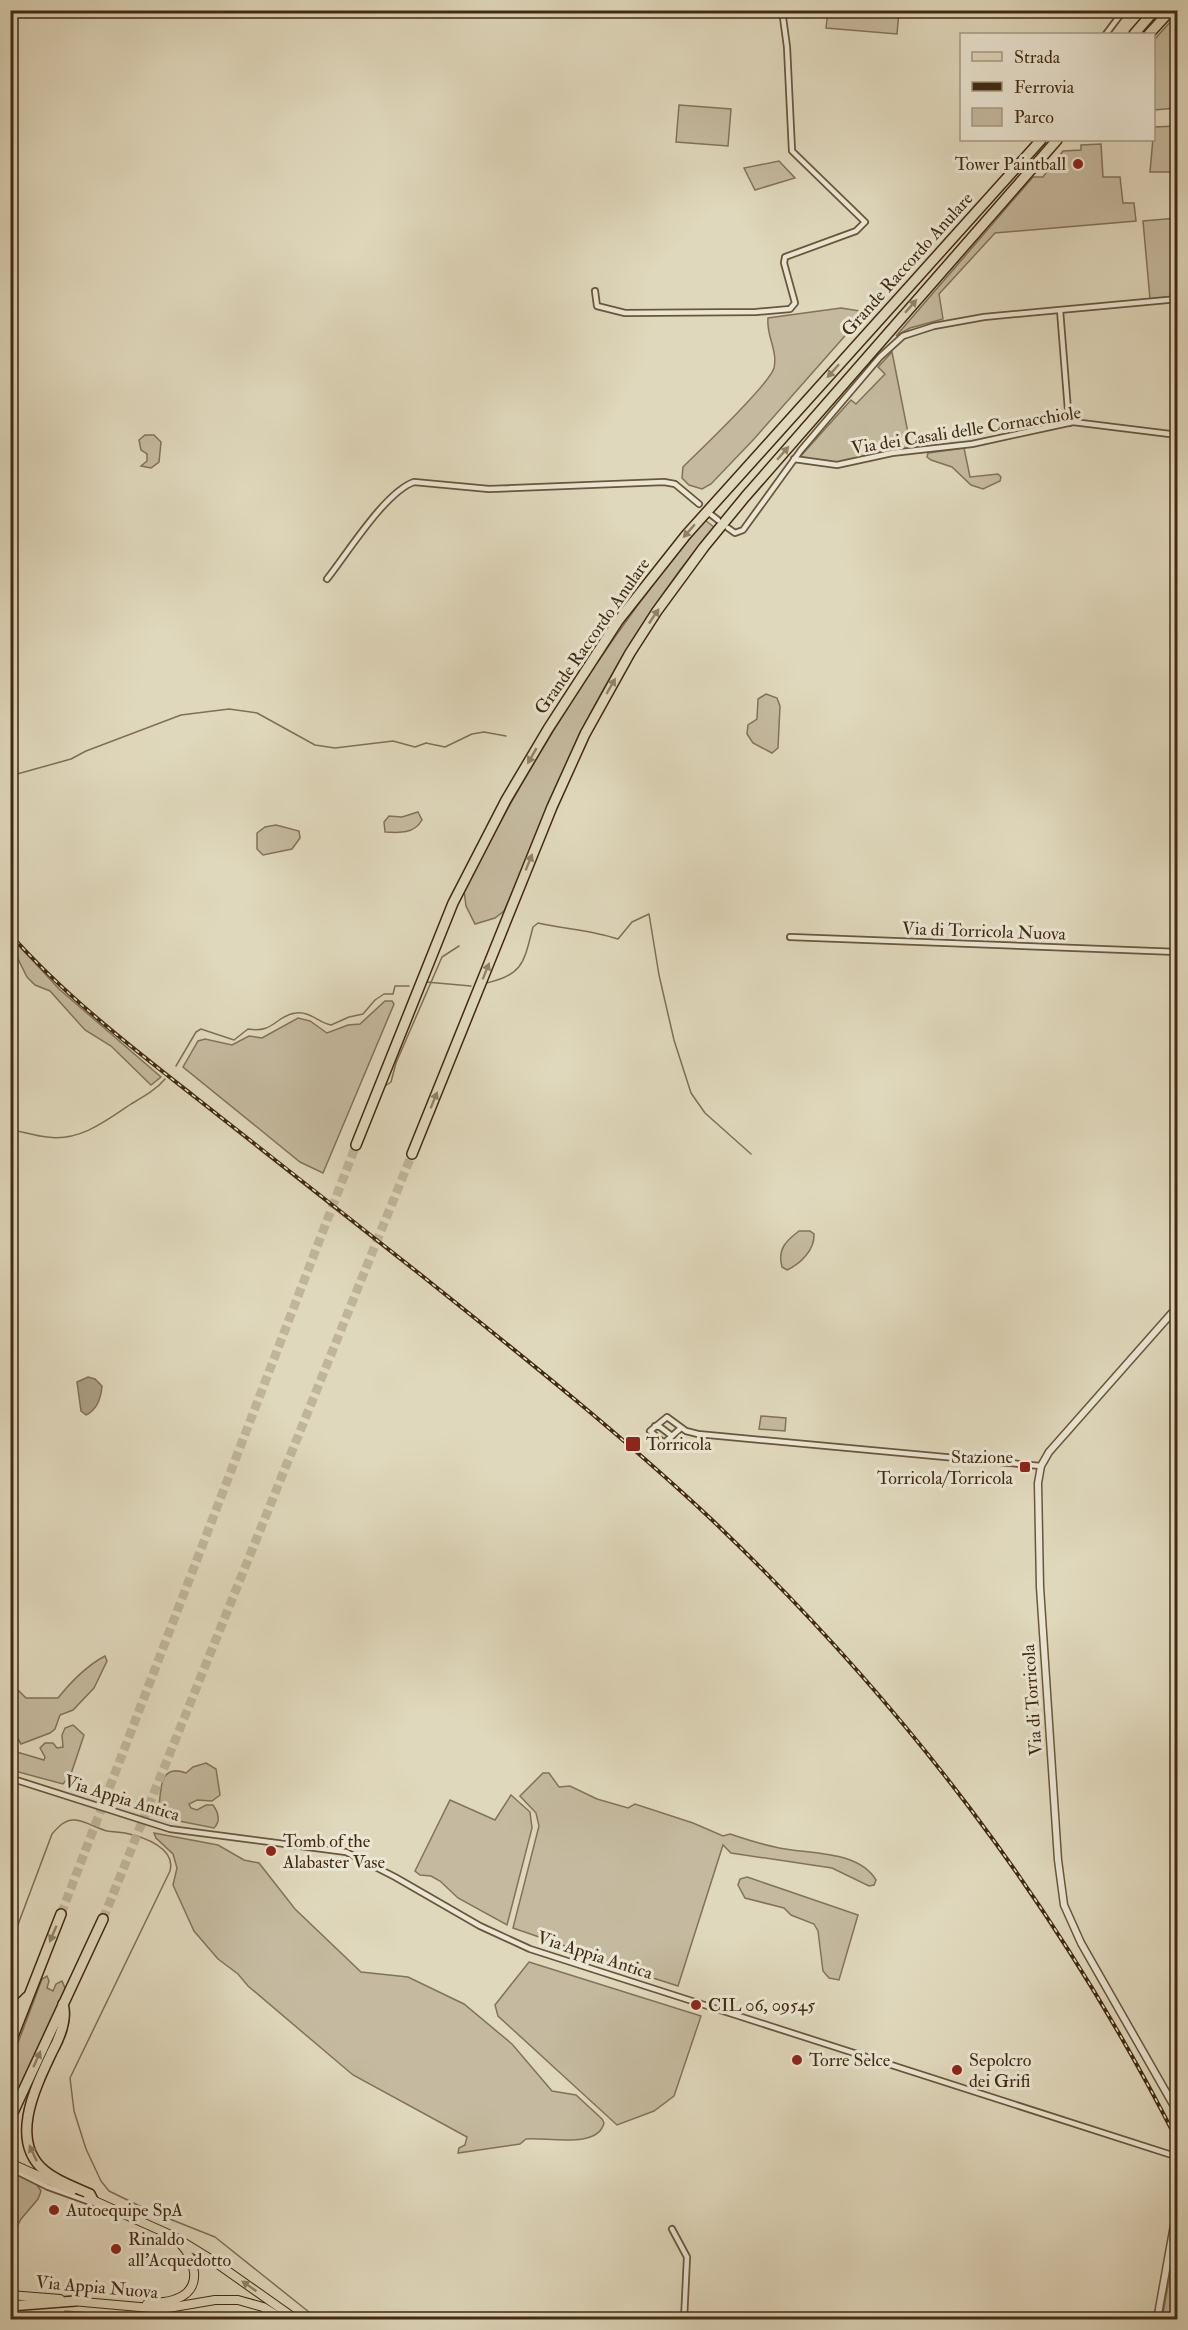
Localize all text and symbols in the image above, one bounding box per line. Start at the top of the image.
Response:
legend [960,33,1155,141]
text: Strada [1014,46,1061,69]
text: Ferrovia [1014,76,1075,99]
text: Parco [1014,106,1054,129]
place label: Tower Paintball [955,153,1066,176]
marker: Tower Paintball [1071,157,1085,171]
street label: Grande Raccordo Anulare [837,187,978,341]
one-way arrow [904,299,917,314]
one-way arrow [826,363,840,378]
street label: Via dei Casali delle Cornacchiole [850,401,1083,460]
one-way arrow [777,446,790,461]
one-way arrow [682,524,696,539]
street label: Grande Raccordo Anulare [530,553,655,719]
one-way arrow [648,608,660,624]
one-way arrow [606,677,616,694]
one-way arrow [527,748,538,764]
one-way arrow [524,853,534,871]
street label: Via di Torricola Nuova [902,917,1067,946]
one-way arrow [481,961,491,979]
one-way arrow [430,1091,439,1109]
place label: Torricola [646,1433,712,1456]
marker: Torricola [624,1435,642,1453]
place label: Stazione Torricola/Torricola [877,1446,1014,1490]
marker: Stazione Torricola/Torricola [1018,1460,1032,1474]
street label: Via di Torricola [1017,1643,1048,1756]
street label: Via Appia Antica [61,1770,183,1827]
place label: Tomb of the Alabaster Vase [282,1830,385,1874]
marker: Tomb of the Alabaster Vase [264,1844,278,1858]
one-way arrow [48,1925,57,1943]
street label: Via Appia Antica [534,1926,656,1985]
place label: CIL 06, 09545 [708,1994,815,2017]
marker: CIL 06, 09545 [689,1998,703,2012]
place label: Torre Selce [809,2049,891,2072]
place label: Sepolcro dei Grifi [969,2049,1032,2093]
one-way arrow [32,2051,41,2068]
marker: Torre Selce [790,2053,804,2067]
marker: Sepolcro dei Grifi [950,2063,964,2077]
one-way arrow [28,2145,37,2162]
place label: Autoequipe SpA [65,2199,184,2222]
marker: Autoequipe SpA [47,2203,61,2217]
place label: Rinaldo all'Acquedotto [128,2228,232,2272]
marker: Rinaldo all'Acquedotto [109,2242,123,2256]
street label: Via Appia Nuova [35,2271,160,2304]
one-way arrow [242,2280,258,2292]

